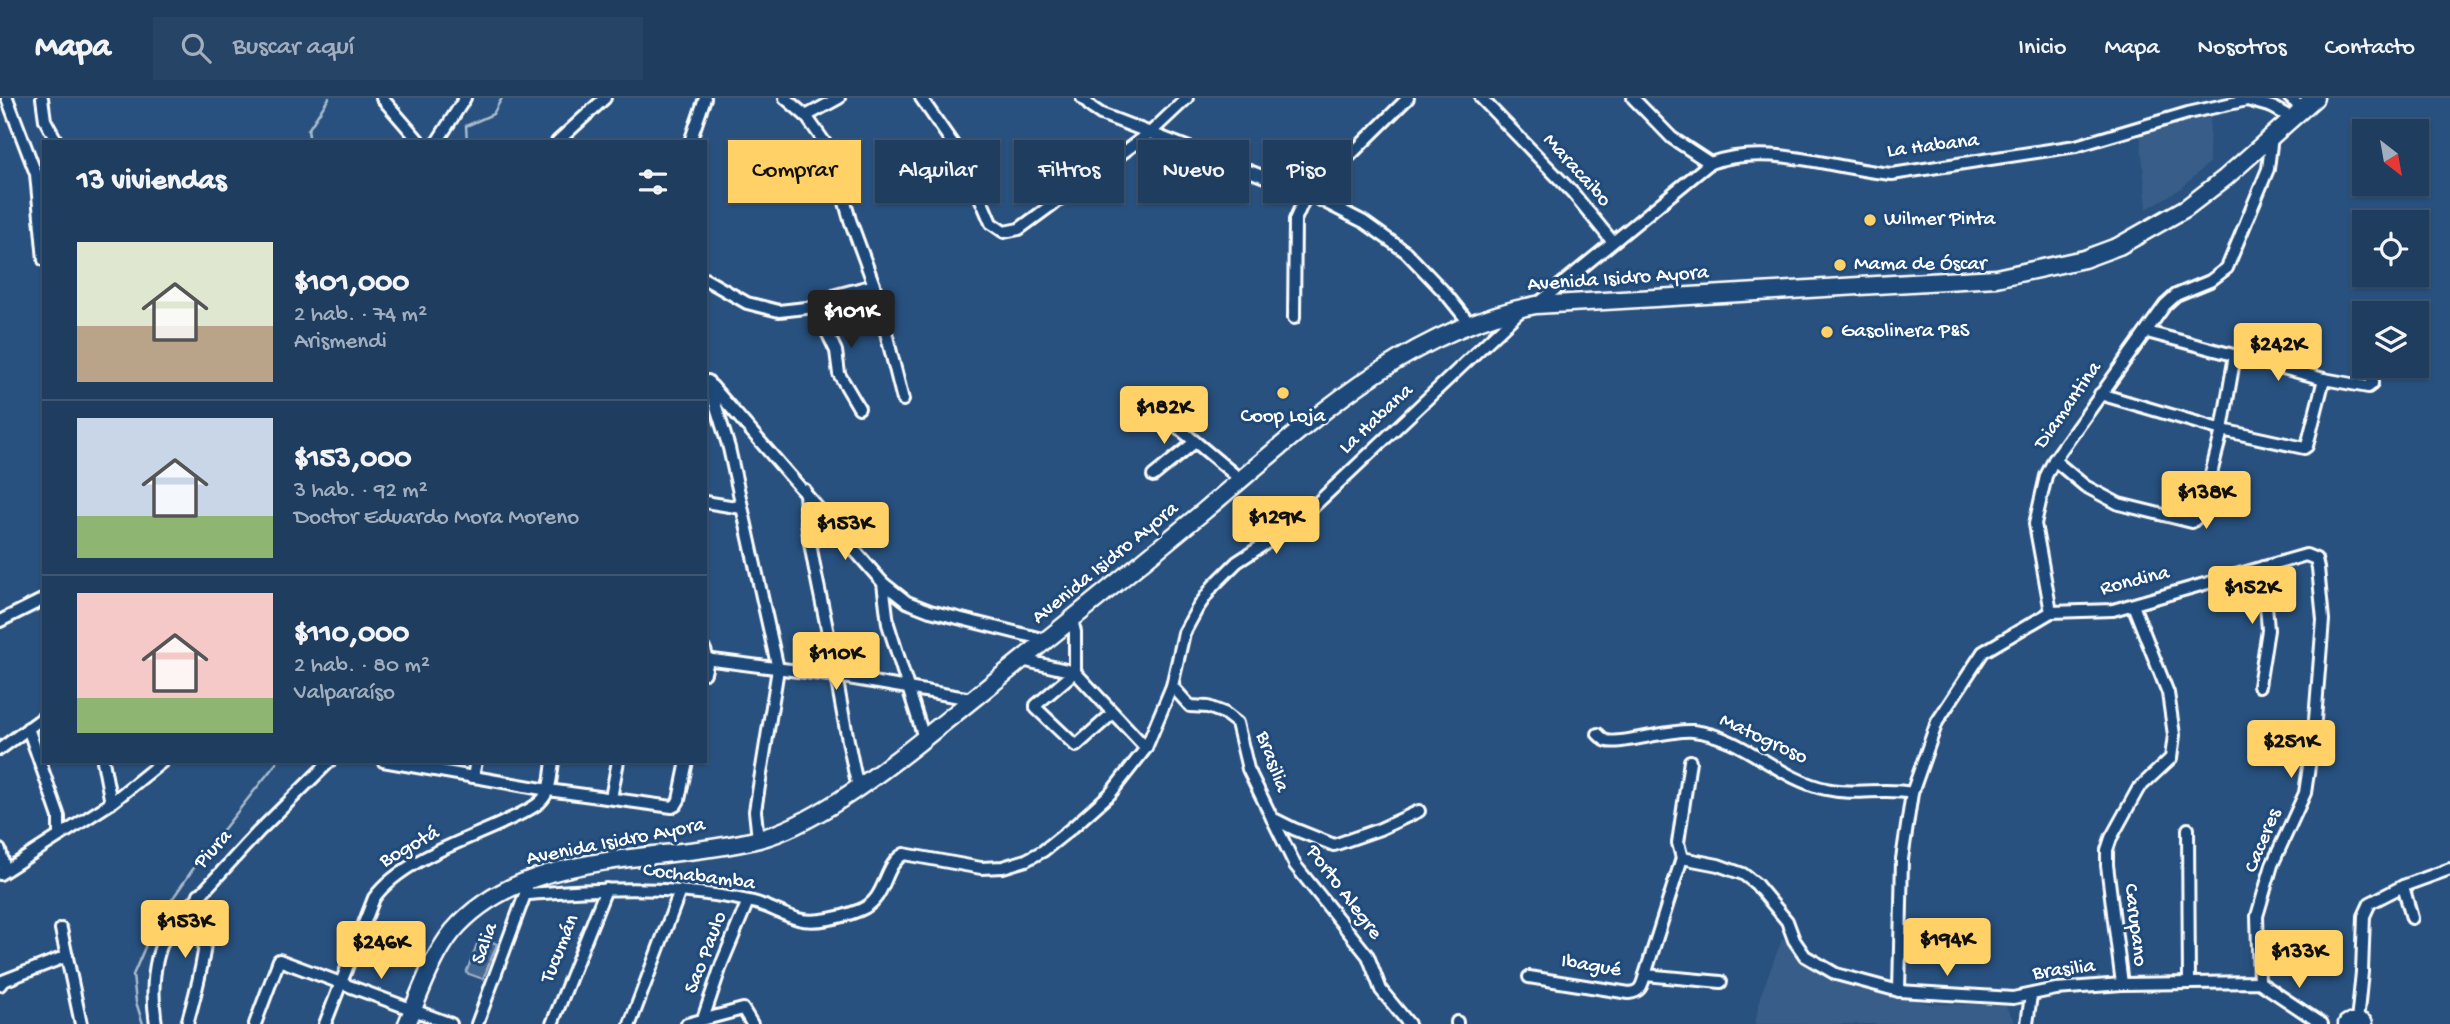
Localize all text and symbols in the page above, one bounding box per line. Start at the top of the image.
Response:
search box [153,17,643,80]
text: Mapa [35,29,111,67]
icon: search [177,29,215,67]
text: Buscar aquí [233,33,354,64]
text: Inicio [2018,34,2066,63]
text: Mapa [2104,34,2160,63]
text: Nosotros [2198,34,2287,63]
text: Contacto [2325,34,2415,63]
north arrow [2352,119,2429,196]
map controls [2352,119,2429,378]
street label: Maracaibo [1536,129,1616,213]
street label: La Habana [1886,129,1982,165]
chip: Comprar [728,140,861,203]
chip: Alquilar [875,140,1000,203]
chip: Filtros [1014,140,1124,203]
chip: Nuevo [1138,140,1249,203]
chip: Piso [1263,140,1351,203]
icon: filters [634,163,672,201]
text: 13 viviendas [77,165,226,200]
place label: Wilmer Pinta [1884,208,1997,233]
button: locate [2352,210,2429,287]
marker: Wilmer Pinta [1862,212,1878,228]
place label: Mama de Óscar [1854,253,1988,278]
marker: Mama de Óscar [1832,257,1848,273]
street label: Avenida Isidro Ayora [1527,261,1711,299]
text: $101,000 [294,267,409,302]
icon: home [133,270,217,354]
pin: $101K [802,290,900,350]
text: $101K [824,299,878,326]
button: layers [2352,301,2429,378]
text: 2 hab. · 74 m² [294,302,427,329]
place label: Gasolinera P&S [1841,320,1970,345]
marker: Gasolinera P&S [1819,324,1835,340]
pin: $242K [2229,324,2327,383]
text: Arismendi [294,329,387,356]
text: $242K [2250,332,2306,359]
street label: Diamantina [2029,356,2109,456]
street label: La Habana [1335,378,1420,461]
marker: Coop Loja [1275,385,1291,401]
pin: $182K [1115,386,1213,446]
text: $182K [1136,395,1192,422]
place label: Coop Loja [1241,405,1327,430]
text: $153,000 [294,443,411,478]
icon: home [133,446,217,530]
pin: $138K [2157,472,2255,531]
text: 3 hab. · 92 m² [294,478,428,505]
text: $138K [2178,480,2234,507]
street label: Avenida Isidro Ayora [1028,496,1185,631]
pin: $129K [1227,496,1325,556]
pin: $153K [796,503,894,562]
text: Doctor Eduardo Mora Moreno [294,505,579,532]
text: $129K [1248,505,1304,532]
text: $153K [817,511,873,538]
street label: Rondina [2098,561,2173,603]
pin: $152K [2203,566,2301,626]
text: $152K [2224,575,2280,602]
text: $110,000 [294,618,409,653]
icon: home [133,621,217,705]
pin: $110K [787,632,885,692]
text: $110K [809,641,863,668]
text: 2 hab. · 80 m² [294,653,430,680]
text: Valparaíso [294,680,395,707]
street label: Matogroso [1715,709,1811,771]
pin: $251K [2242,720,2340,780]
street label: Brasilia [1248,727,1294,797]
text: $251K [2263,729,2319,756]
street label: Caceres [2240,804,2289,877]
street label: Avenida Isidro Ayora [524,813,709,873]
street label: Bogotá [375,821,446,875]
street label: Piura [189,824,239,876]
street label: Porto Alegre [1299,840,1388,946]
street label: Cochabamba [642,859,758,897]
street label: Carupano [2117,882,2151,968]
pin: $153K [136,900,234,960]
street label: Sao Paulo [680,908,734,998]
text: $153K [157,909,213,936]
street label: Tucumán [536,911,586,988]
pin: $194K [1898,918,1996,978]
street label: Salia [467,919,505,968]
pin: $246K [332,922,430,981]
text: $194K [1920,927,1974,954]
text: $246K [353,930,409,957]
pin: $133K [2250,930,2348,990]
text: $133K [2271,939,2327,966]
street label: Ibagué [1559,950,1624,984]
street label: Brasilia [2030,955,2098,987]

